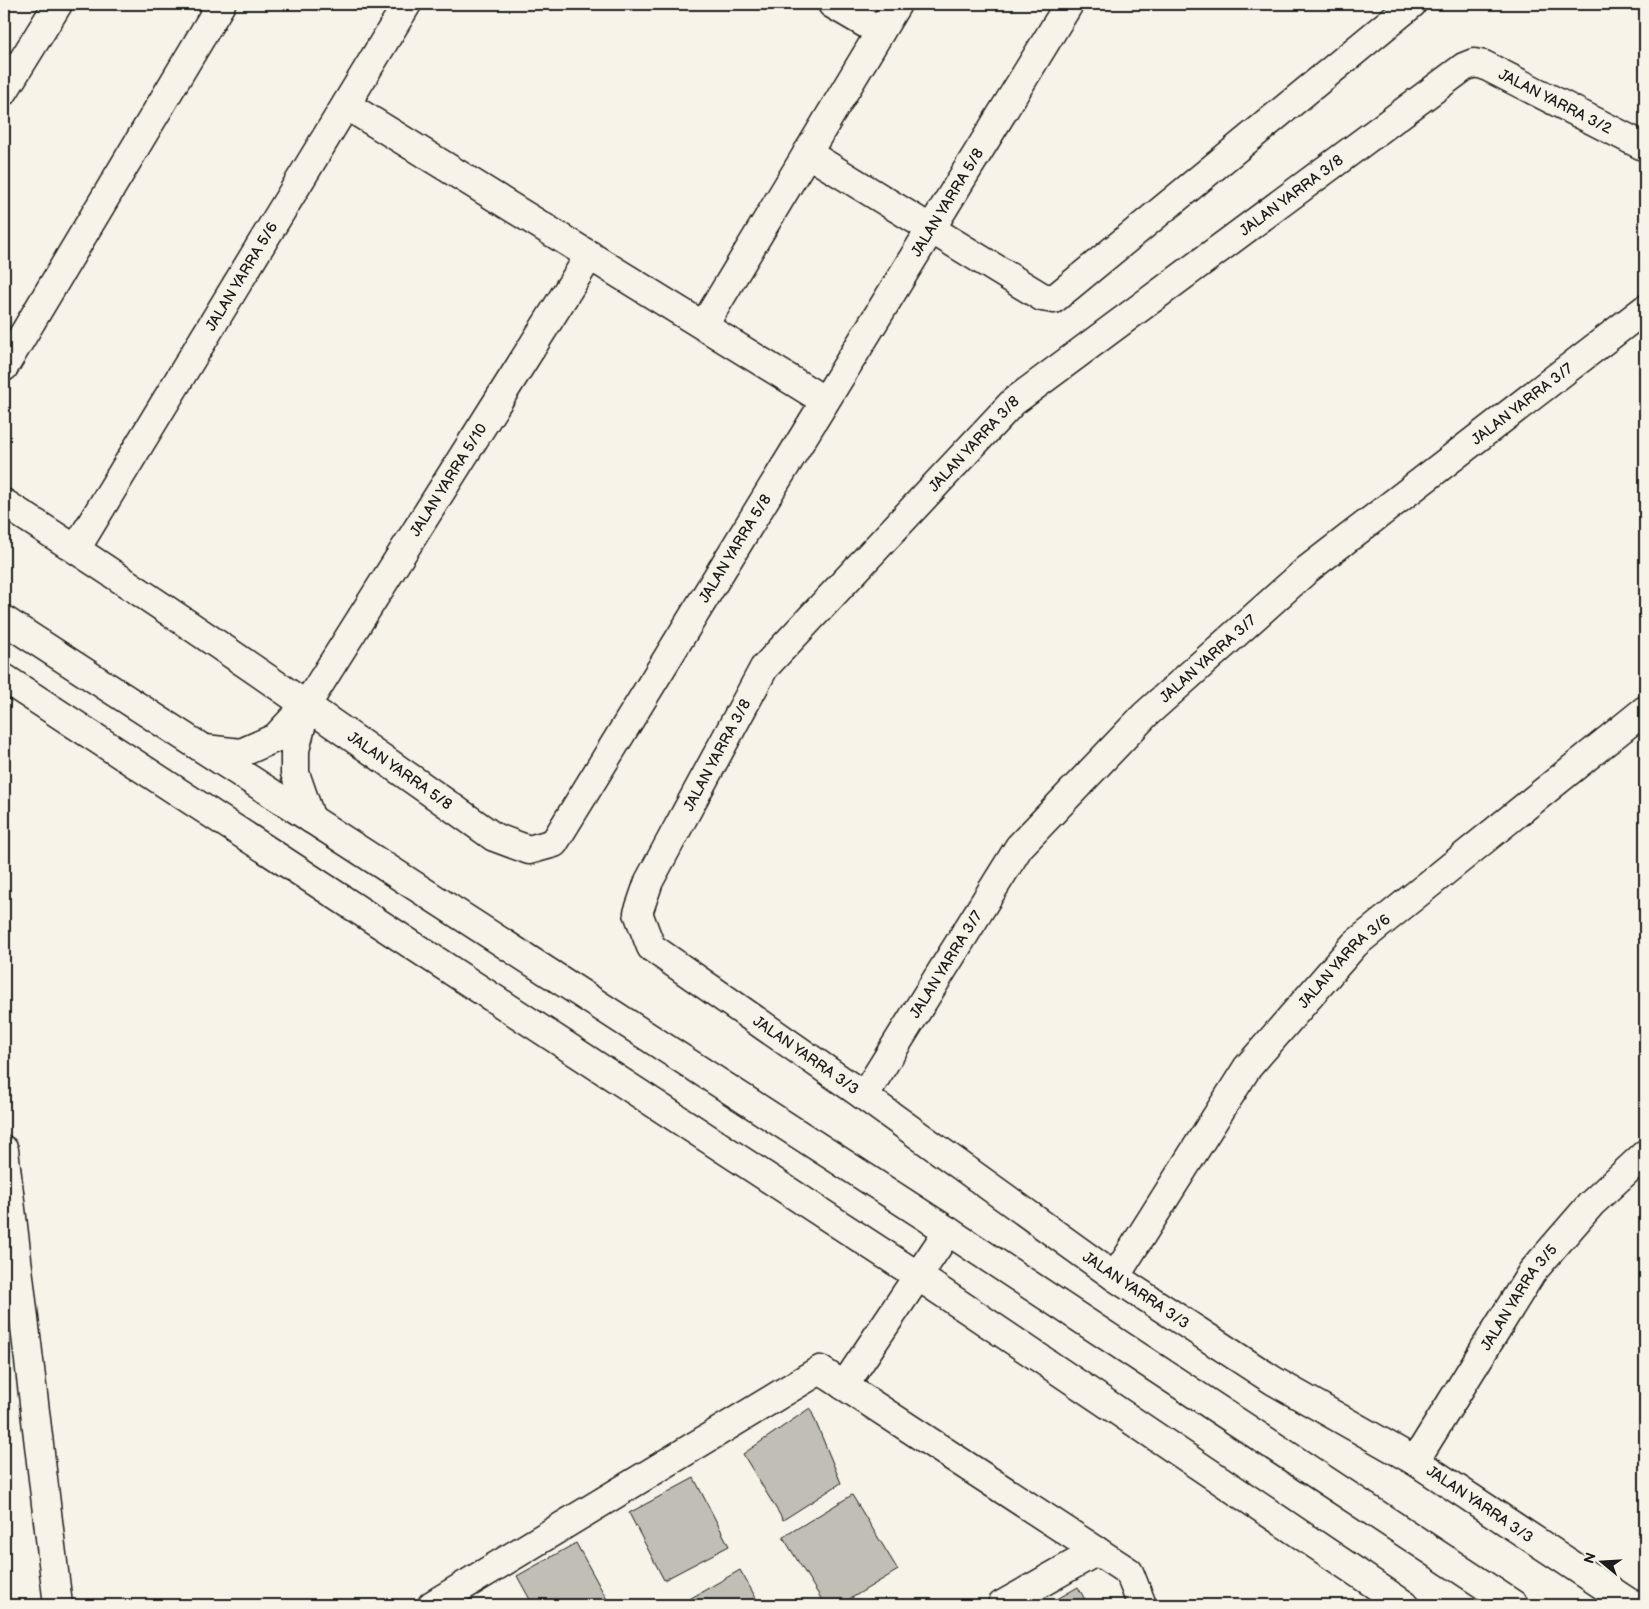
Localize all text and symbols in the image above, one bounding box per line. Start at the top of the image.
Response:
street label: JALAN YARRA 3/2 [1495,65,1615,139]
street label: JALAN YARRA 5/8 [907,145,988,260]
street label: JALAN YARRA 3/8 [1236,151,1348,240]
street label: JALAN YARRA 5/6 [202,219,282,335]
street label: JALAN YARRA 3/7 [1468,359,1577,449]
street label: JALAN YARRA 3/8 [925,392,1023,496]
street label: JALAN YARRA 5/10 [406,420,491,540]
street label: JALAN YARRA 5/8 [695,491,776,606]
street label: JALAN YARRA 3/7 [1156,611,1261,707]
street label: JALAN YARRA 3/8 [680,696,756,815]
street label: JALAN YARRA 5/8 [344,728,456,815]
street label: JALAN YARRA 3/7 [906,907,987,1022]
street label: JALAN YARRA 3/6 [1294,910,1395,1012]
street label: JALAN YARRA 3/3 [749,1012,862,1099]
street label: JALAN YARRA 3/5 [1477,1240,1562,1354]
street label: JALAN YARRA 3/3 [1079,1248,1193,1333]
street label: JALAN YARRA 3/3 [1423,1462,1537,1547]
north arrow [1576,1536,1626,1586]
text: N [1580,1551,1600,1566]

